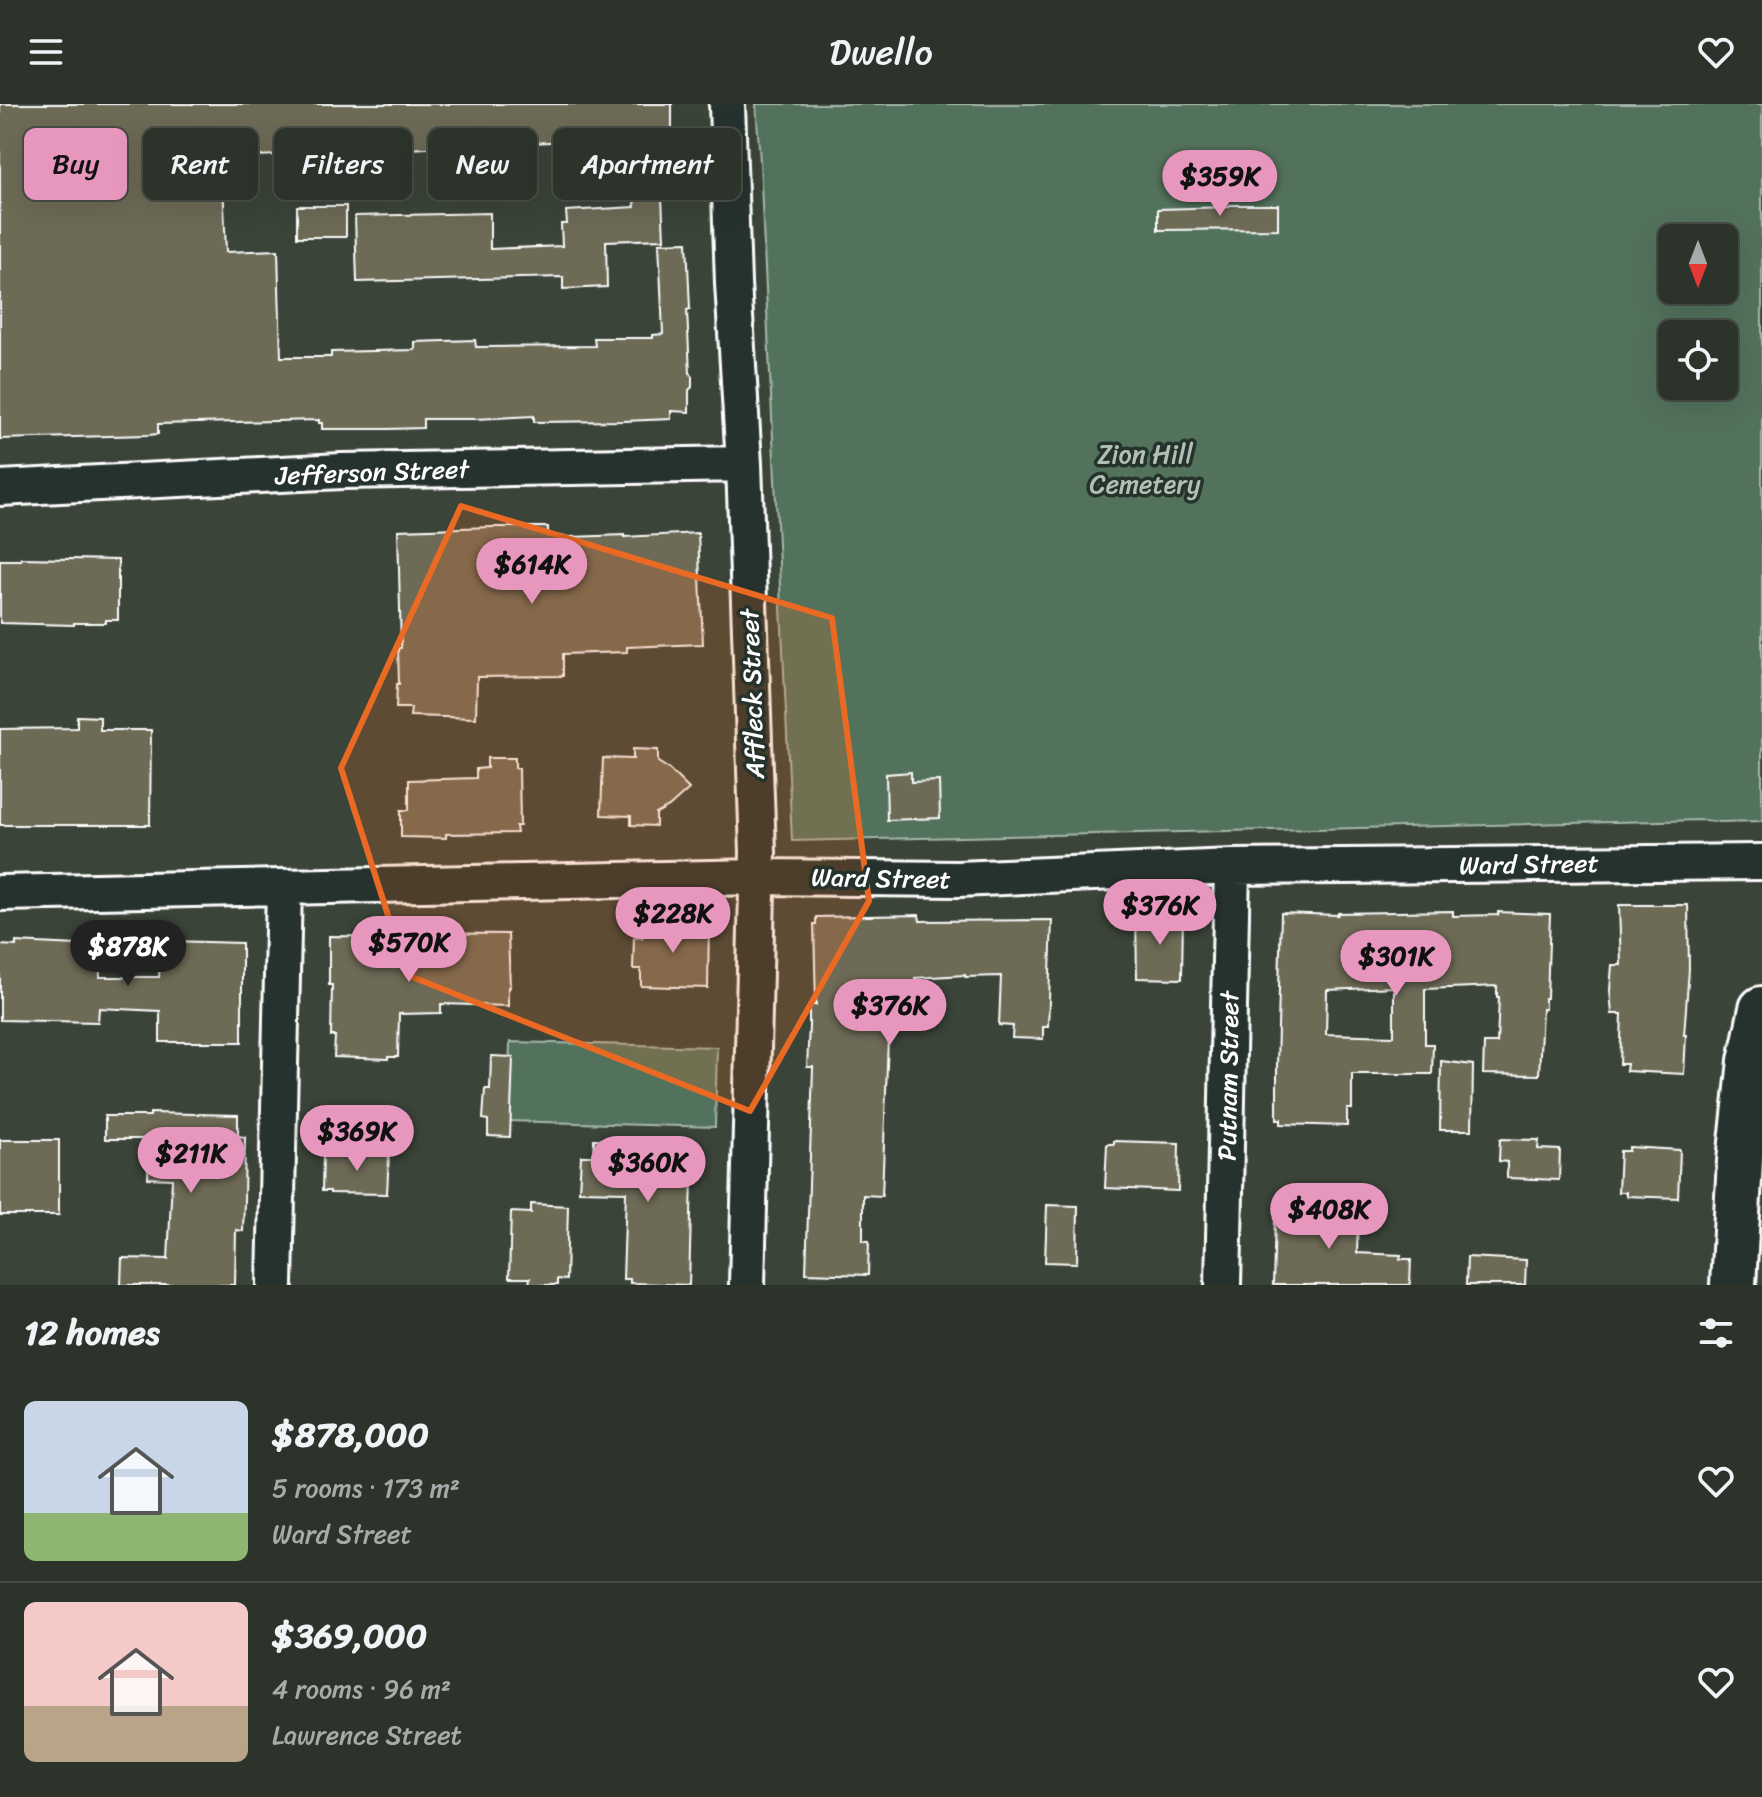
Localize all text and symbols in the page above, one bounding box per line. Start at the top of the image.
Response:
text: Dwello [829,20,933,84]
icon: menu [24,30,68,74]
icon: heart [1694,30,1738,74]
chip: Buy [24,128,127,200]
chip: Rent [143,128,258,200]
chip: Filters [274,128,412,200]
chip: New [428,128,537,200]
chip: Apartment [553,128,741,200]
pin: $359K [1164,150,1276,218]
text: $359K [1180,153,1260,199]
north arrow [1658,224,1738,304]
map controls [1658,224,1738,400]
button: locate [1658,320,1738,400]
park label: Zion Hill Cemetery [1090,431,1201,507]
street label: Jefferson Street [273,446,471,498]
pin: $614K [476,538,588,606]
text: $614K [494,541,570,587]
street label: Affleck Street [726,607,778,781]
street label: Ward Street [1459,840,1599,888]
street label: Ward Street [811,854,951,902]
pin: $376K [1104,879,1216,947]
text: $376K [1121,882,1199,928]
pin: $228K [617,887,729,955]
text: $228K [634,890,713,936]
pin: $570K [353,916,465,984]
text: $570K [369,919,449,965]
pin: $878K [72,920,184,988]
text: $878K [88,923,168,969]
pin: $301K [1340,930,1452,998]
text: $301K [1358,933,1434,979]
pin: $376K [834,979,946,1047]
text: $376K [851,982,929,1028]
street label: Putnam Street [1204,989,1253,1161]
pin: $369K [301,1105,413,1173]
text: $369K [318,1108,396,1154]
pin: $211K [135,1127,247,1195]
text: $211K [156,1130,226,1176]
pin: $360K [592,1136,704,1204]
text: $360K [609,1139,687,1185]
pin: $408K [1273,1183,1385,1251]
text: $408K [1288,1186,1370,1232]
text: 12 homes [24,1303,160,1363]
icon: filters [1694,1311,1738,1355]
text: $878,000 [272,1405,429,1465]
icon: home [88,1433,184,1529]
icon: heart [1694,1459,1738,1503]
text: 5 rooms · 173 m² [272,1465,460,1511]
text: Ward Street [272,1511,412,1557]
text: $369,000 [272,1606,427,1666]
icon: home [88,1634,184,1730]
icon: heart [1694,1660,1738,1704]
text: 4 rooms · 96 m² [272,1666,451,1712]
text: Lawrence Street [272,1712,462,1758]

